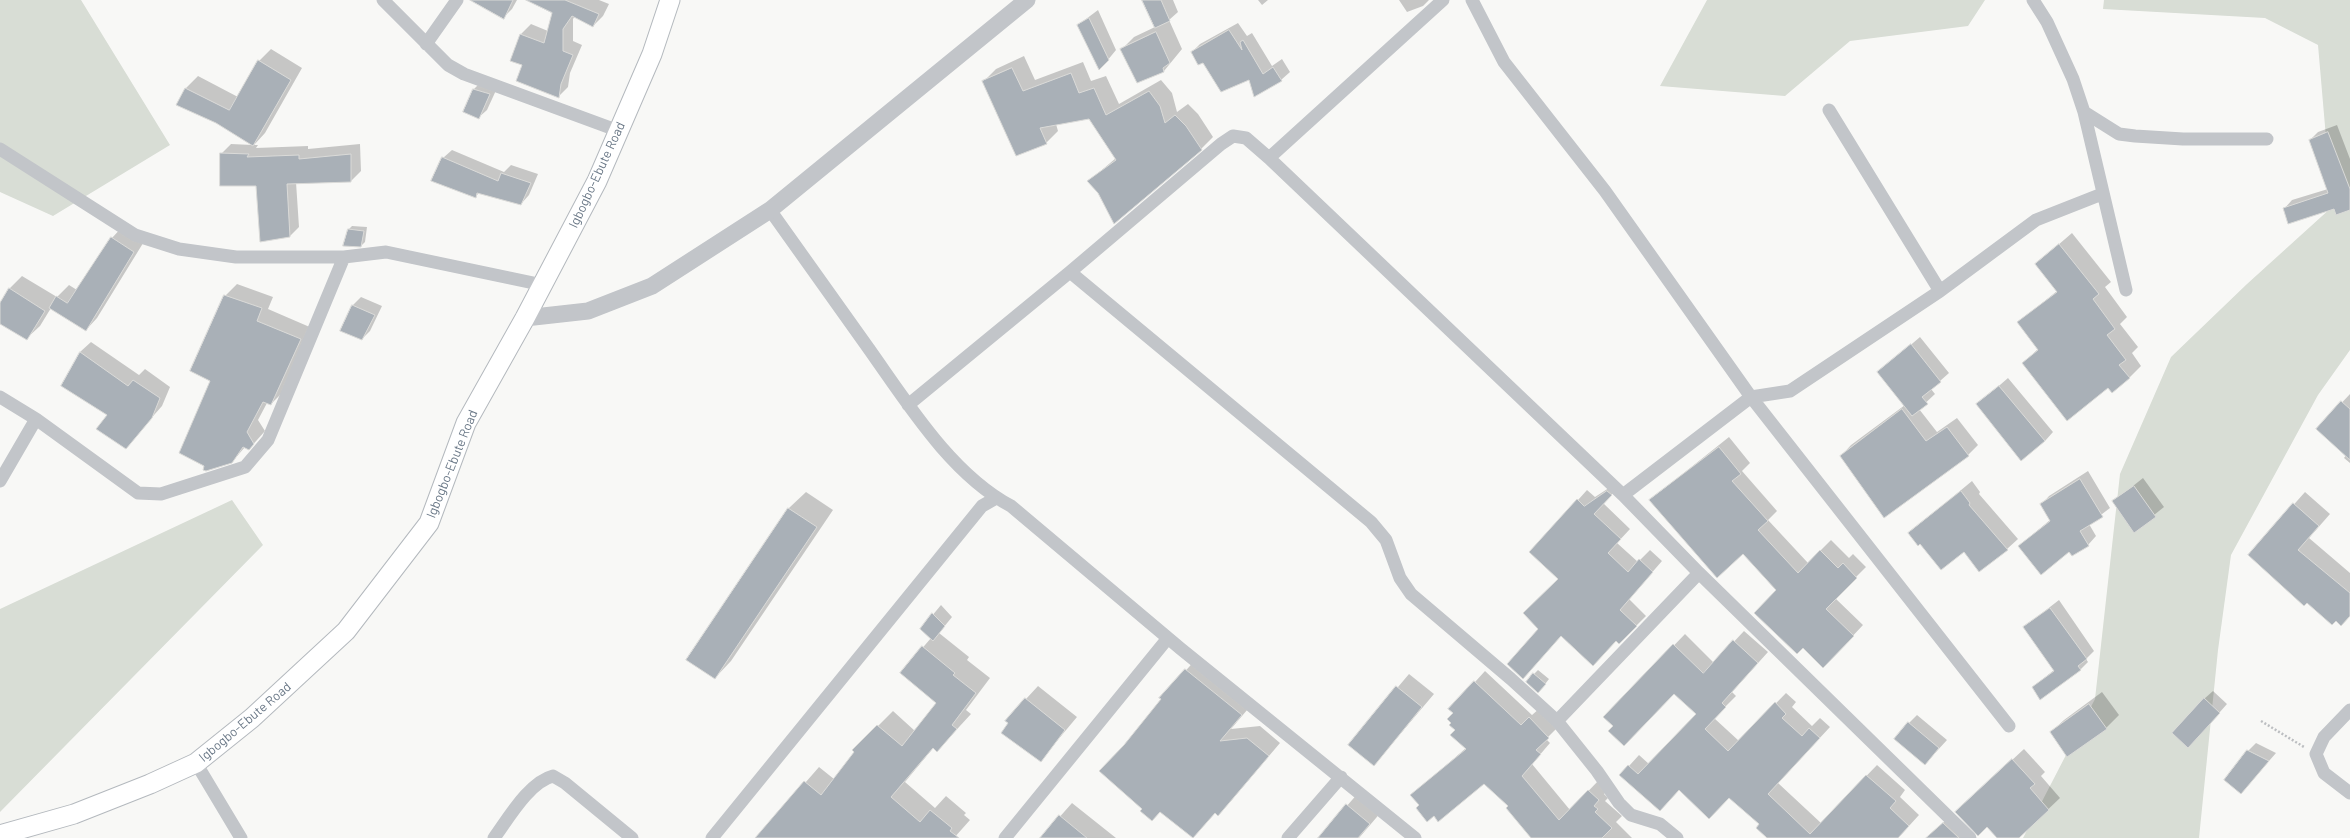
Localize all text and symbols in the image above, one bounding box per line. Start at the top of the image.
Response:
street label: Igbogbo-Ebute Road [566,119,628,231]
street label: Igbogbo-Ebute Road [423,408,481,520]
street label: Igbogbo-Ebute Road [196,679,294,765]

